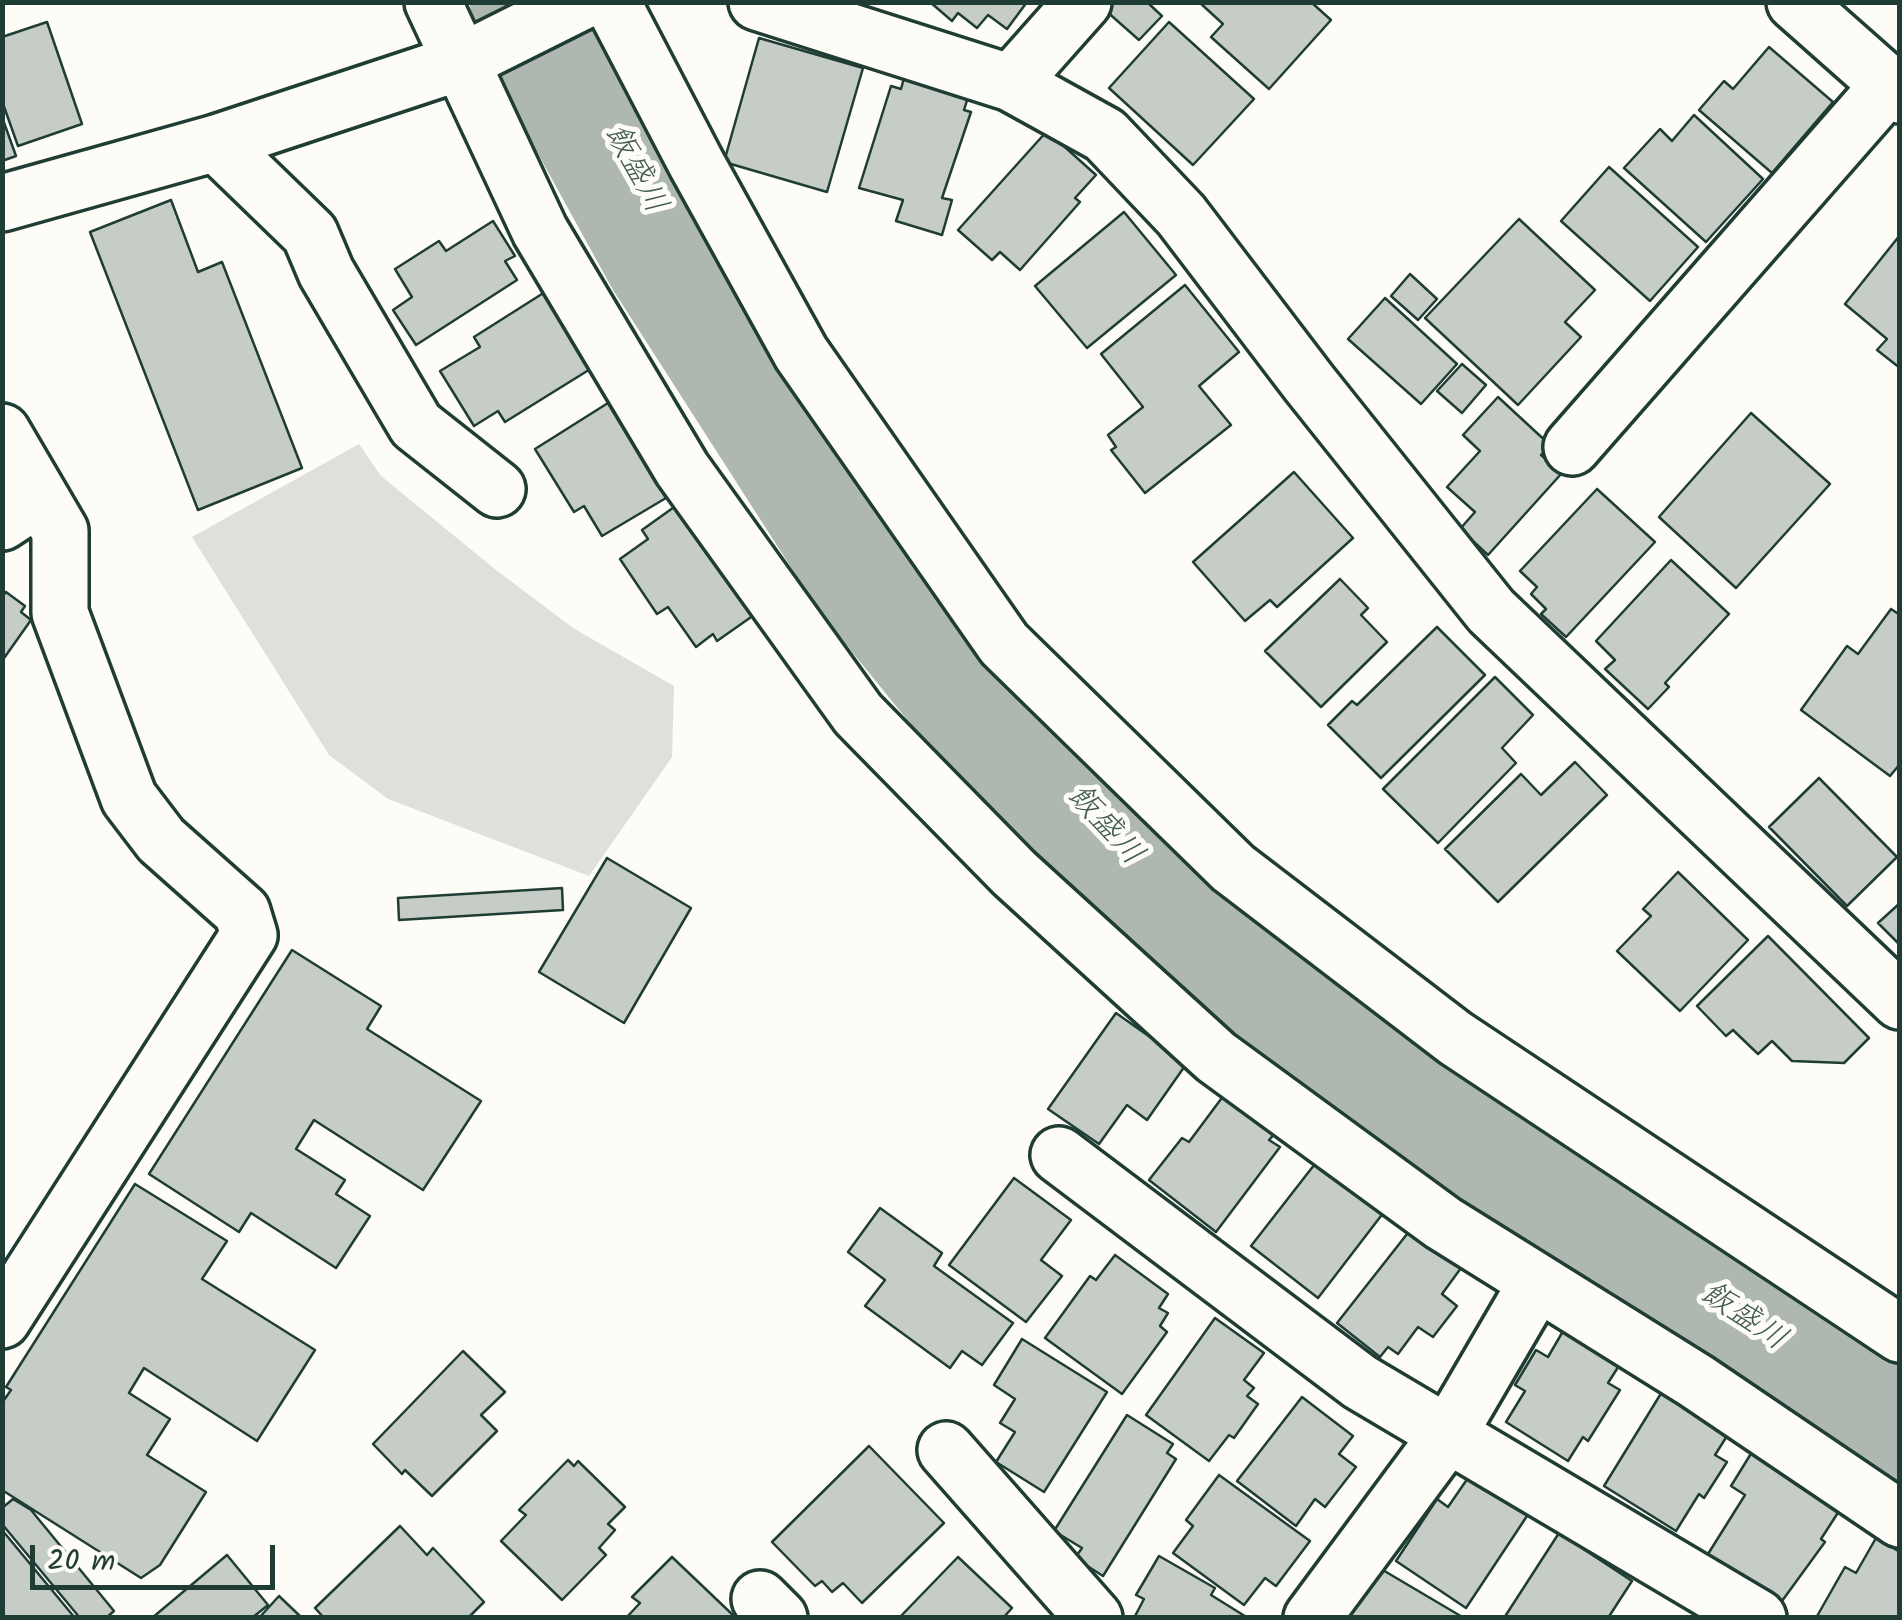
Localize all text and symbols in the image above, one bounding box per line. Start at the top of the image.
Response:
water label: 飯盛川 [594,119,672,221]
water label: 飯盛川 [1057,778,1149,876]
water label: 飯盛川 [1691,1276,1793,1362]
scale bar [35,1525,280,1587]
text: 20 m [47,1538,115,1586]

